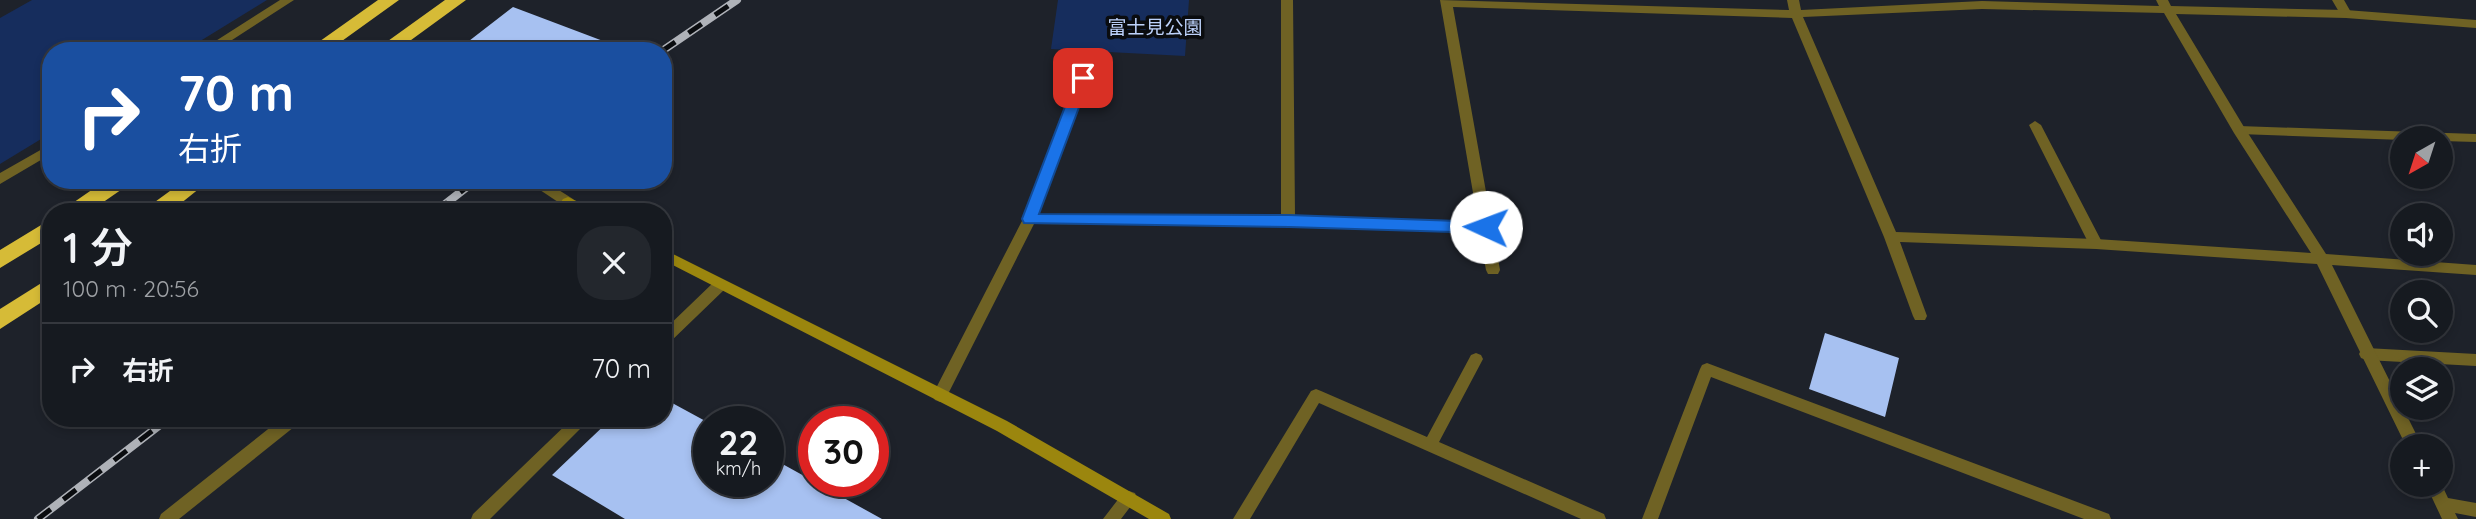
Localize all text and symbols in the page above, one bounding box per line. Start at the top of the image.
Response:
park label: 富士見公園 [1107,15,1203,39]
pin [1053,48,1113,108]
icon: arrive [1064,59,1102,97]
text: 70 m [178,62,294,123]
icon: right [63,70,154,161]
north arrow [2390,126,2454,189]
map controls [2390,126,2453,497]
text: 右折 [178,128,242,168]
position arrow [1449,190,1523,264]
button: sound [2390,203,2453,266]
text: 1 分 [63,221,133,274]
button: close [577,226,651,300]
text: 100 m · 20:56 [63,274,199,303]
button: search [2390,280,2453,343]
icon: right [63,350,101,388]
text: 70 m [591,352,651,385]
text: 右折 [122,354,174,387]
button: layers [2390,357,2453,420]
speed limit sign: 30 [798,406,889,497]
text: 22 [719,420,758,464]
button: + [2390,434,2453,497]
text: km/h [716,457,761,480]

